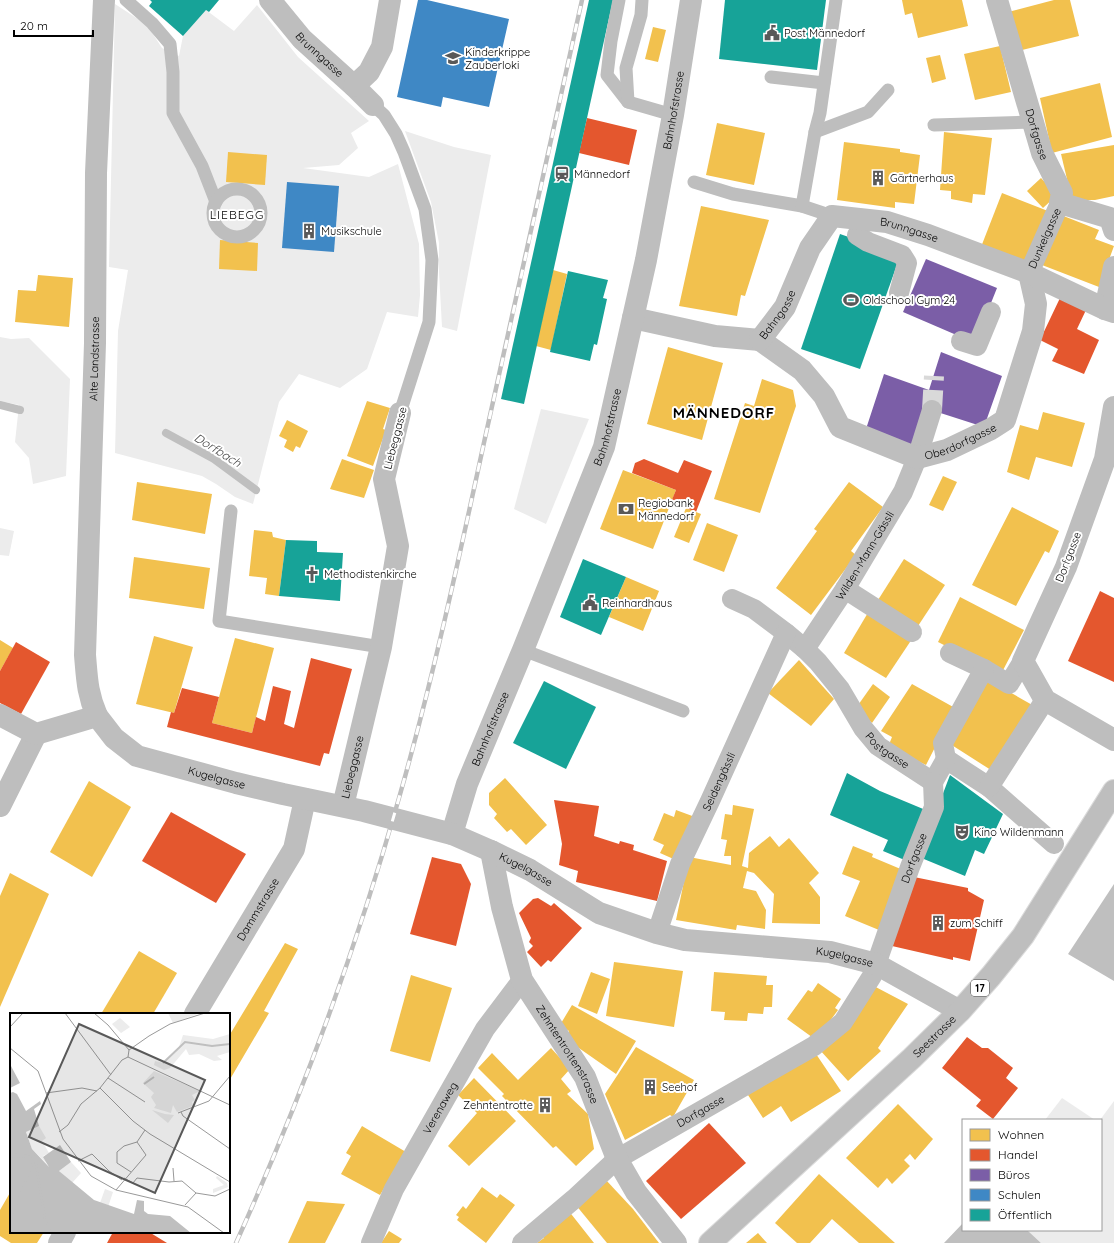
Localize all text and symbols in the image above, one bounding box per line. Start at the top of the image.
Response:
scale bar [14,12,93,38]
text: 20 m [20,18,48,33]
public building icon: Post Männedorf [763,24,781,42]
place label: Post Männedorf [784,26,865,40]
street label: Brunngasse [292,29,347,80]
place label: Kinderkrippe Zauberloki [465,45,530,72]
school or university icon: Kinderkrippe Zauberloki [444,49,462,67]
street label: Bahnhofstrasse [660,70,687,151]
street label: Dorfgasse [1022,107,1051,162]
station icon: Männedorf [553,165,571,183]
place label: Männedorf [574,167,630,181]
building icon: Gärtnerhaus [869,169,887,187]
place label: Gärtnerhaus [890,171,953,185]
street label: Dunkelgasse [1025,206,1064,271]
district label: LIEBEGG [210,207,264,222]
street label: Brunngasse [879,214,940,245]
building icon: Musikschule [300,222,318,240]
place label: Musikschule [321,224,382,238]
street label: Bahngasse [756,288,798,342]
sports icon: Oldschool Gym 24 [842,291,860,309]
place label: Oldschool Gym 24 [863,293,955,307]
street label: Alte Landstrasse [86,316,102,401]
street label: Bahnhofstrasse [590,387,624,468]
district label: MÄNNEDORF [673,403,775,422]
street label: Liebeggasse [380,405,410,471]
street label: Oberdorfgasse [923,420,999,463]
water label: Dorfbach [192,430,244,470]
place label: Regiobank Männedorf [638,496,694,523]
bank icon: Regiobank Männedorf [617,500,635,518]
street label: Wilden-Mann-Gässli [833,508,897,603]
street label: Dorfgasse [1052,530,1084,584]
church icon: Methodistenkirche [303,565,321,583]
place label: Methodistenkirche [324,567,417,581]
public building icon: Reinhardhaus [581,594,599,612]
place label: Reinhardhaus [602,596,672,610]
street label: Bahnhofstrasse [468,689,512,768]
street label: Postgasse [862,729,912,772]
street label: Liebeggasse [338,734,367,800]
street label: Seidengässli [699,750,738,813]
street label: Kugelgasse [187,763,247,792]
theatre icon: Kino Wildenmann [953,823,971,841]
place label: Kino Wildenmann [974,825,1064,839]
street label: Dorfgasse [898,831,930,885]
street label: Kugelgasse [497,849,555,889]
street label: Dammstrasse [234,875,282,943]
building icon: zum Schiff [929,914,947,932]
place label: zum Schiff [950,916,1003,930]
street label: Kugelgasse [815,944,875,970]
road number: 17 [971,980,989,996]
street label: Zehntentrottenstrasse [533,1002,602,1106]
street label: Seestrasse [910,1012,959,1060]
inset map [10,1013,230,1233]
building icon: Seehof [641,1078,659,1096]
street label: Verenaweg [420,1079,460,1136]
place label: Seehof [662,1080,698,1094]
street label: Dorfgasse [674,1092,727,1130]
building icon: Zehntentrotte [536,1096,554,1114]
place label: Zehntentrotte [463,1098,533,1112]
legend [962,1119,1102,1231]
text: Wohnen [998,1127,1044,1142]
text: Handel [998,1147,1038,1162]
text: Büros [998,1167,1030,1182]
text: Schulen [998,1187,1041,1202]
text: Öffentlich [998,1207,1052,1222]

